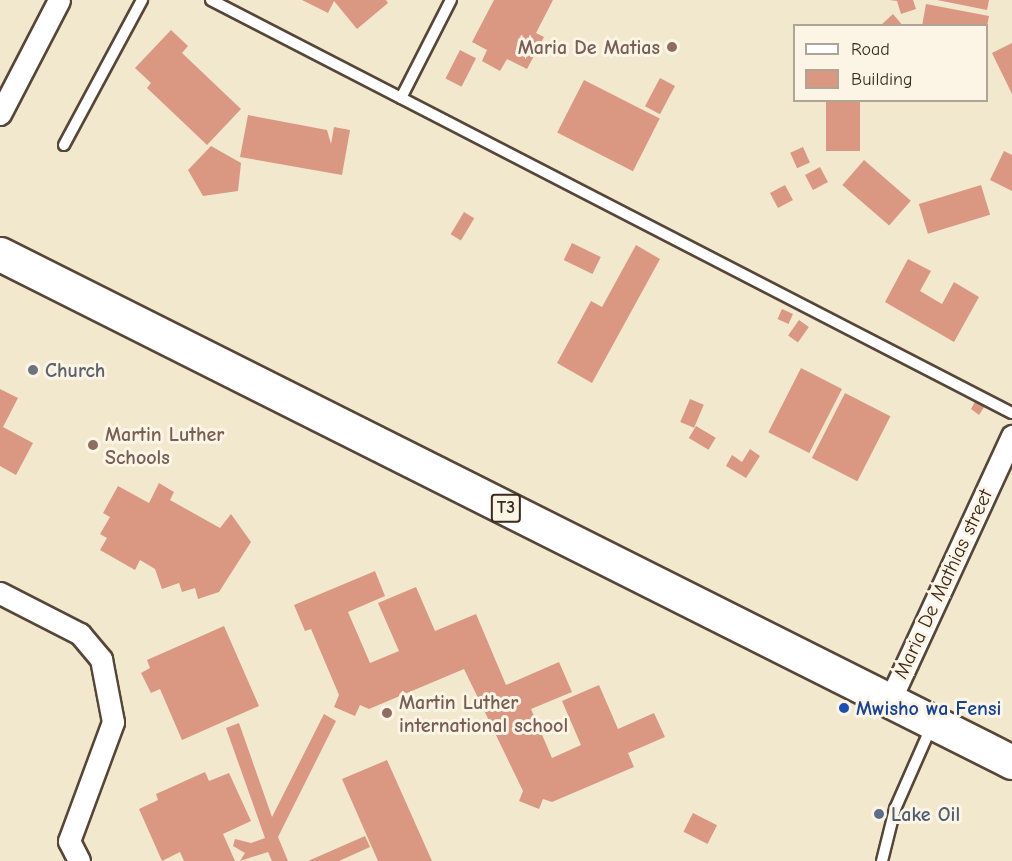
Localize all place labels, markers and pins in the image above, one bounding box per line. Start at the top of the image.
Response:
place label: Maria De Matias [518,35,660,59]
marker: Maria De Matias [665,40,679,54]
place label: Church [45,358,105,382]
marker: Church [26,363,40,377]
place label: Martin Luther Schools [105,422,224,469]
marker: Martin Luther Schools [86,438,100,452]
place label: Martin Luther international school [399,690,568,737]
place label: Mwisho wa Fensi [856,696,1001,720]
marker: Mwisho wa Fensi [837,701,851,715]
marker: Martin Luther international school [380,706,394,720]
place label: Lake Oil [891,802,960,826]
marker: Lake Oil [872,807,886,821]

